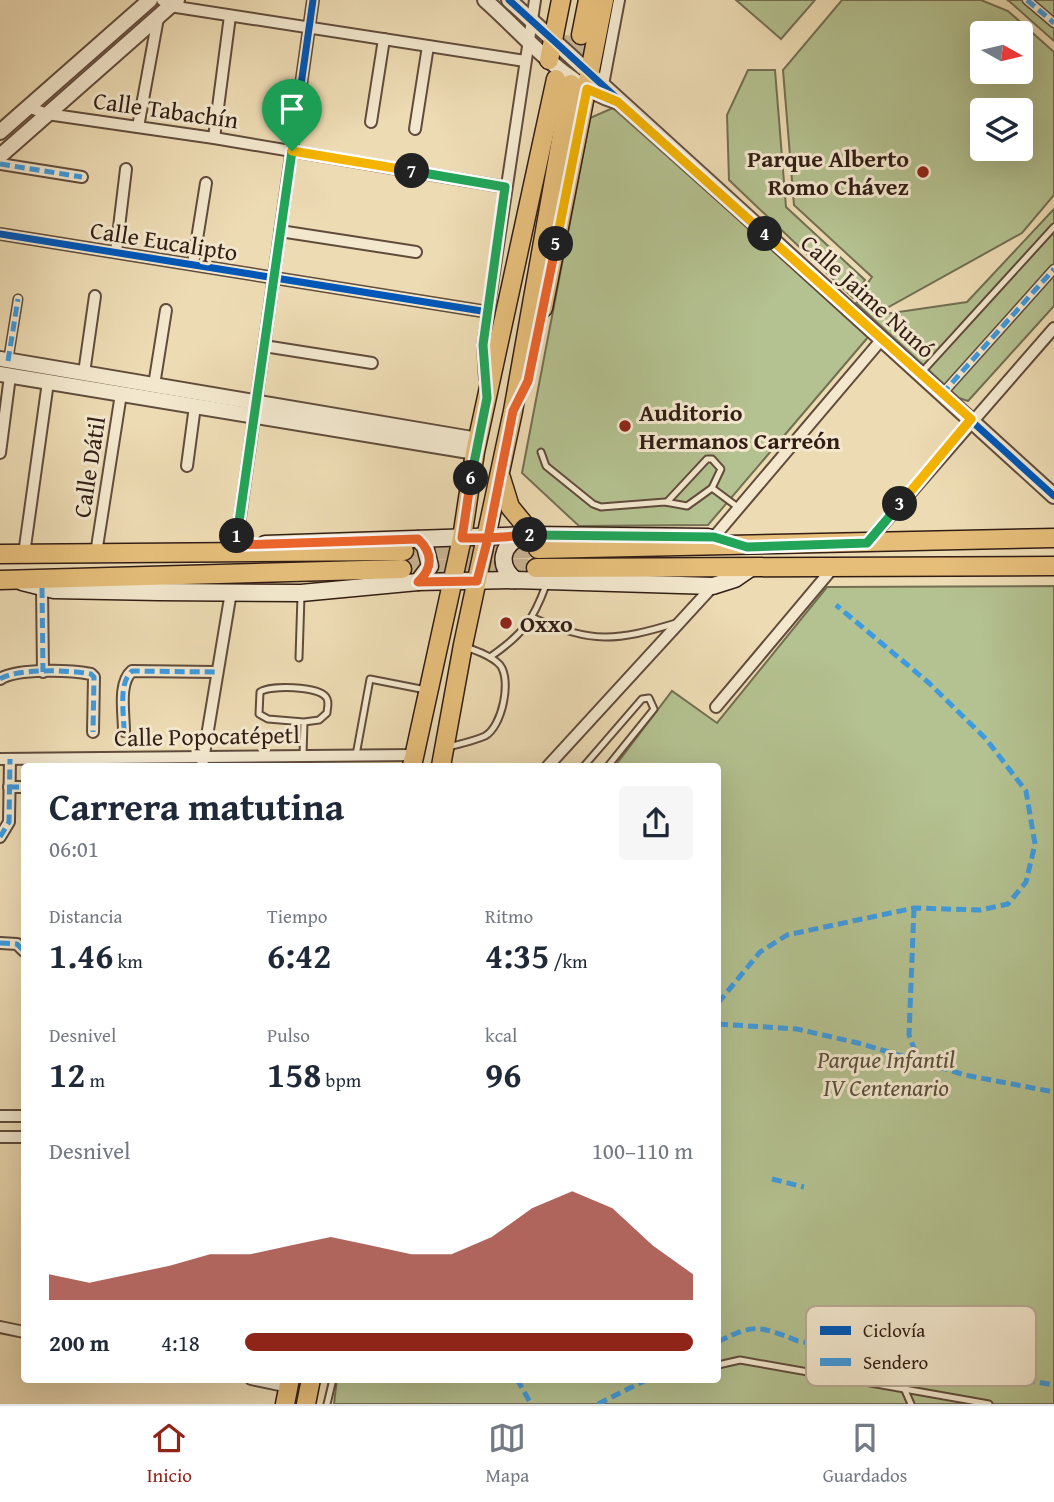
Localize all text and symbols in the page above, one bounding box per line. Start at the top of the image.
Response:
north arrow [970,21,1032,84]
map controls [970,21,1033,161]
pin [262,79,322,151]
street label: Calle Tabachín [91,83,241,138]
icon: arrive [273,90,311,128]
button: layers [970,98,1033,161]
place label: Parque Alberto Romo Chávez [747,141,909,204]
pin: 7 [394,154,430,188]
text: 7 [407,156,416,184]
marker: Parque Alberto Romo Chávez [915,164,931,180]
street label: Calle Eucalipto [88,212,240,270]
pin: 4 [748,216,782,252]
text: 4 [760,219,769,247]
pin: 5 [538,226,574,262]
street label: Calle Jaime Nunó [793,226,943,366]
text: 5 [551,229,560,257]
place label: Auditorio Hermanos Carreón [639,395,840,458]
street label: Calle Dátil [64,413,114,520]
marker: Auditorio Hermanos Carreón [617,418,633,434]
pin: 6 [454,461,489,496]
text: 6 [466,463,475,491]
pin: 3 [883,486,918,522]
text: 3 [895,489,904,517]
pin: 1 [219,518,254,554]
pin: 2 [512,518,548,552]
text: 2 [525,520,534,548]
text: 1 [232,521,241,549]
place label: Oxxo [520,606,573,641]
marker: Oxxo [498,615,514,631]
street label: Calle Popocatépetl [114,717,300,755]
text: Carrera matutina [49,778,344,834]
button: share [619,786,693,860]
text: 06:01 [49,832,99,865]
text: Distancia [49,902,123,930]
text: Tiempo [267,902,327,930]
text: Ritmo [485,902,533,930]
text: 1.46 [49,930,113,981]
text: 6:42 [267,930,331,981]
text: 4:35 [485,930,549,981]
text: km [113,947,143,975]
text: /km [549,947,588,975]
text: Desnivel [49,1021,116,1049]
text: Pulso [267,1021,310,1049]
text: kcal [485,1021,517,1049]
park label: Parque Infantil IV Centenario [816,1042,955,1105]
text: 12 [49,1049,85,1100]
text: 158 [267,1049,321,1100]
text: 96 [485,1049,521,1100]
text: m [85,1066,105,1094]
text: bpm [321,1066,361,1094]
text: Desnivel [49,1134,130,1167]
text: 100–110 m [592,1134,693,1167]
legend [806,1306,1036,1386]
text: Ciclovía [863,1316,925,1344]
text: 200 m [49,1326,110,1359]
text: 4:18 [161,1326,200,1359]
text: Sendero [863,1348,928,1376]
tab: Inicio [147,1419,192,1489]
tab: Mapa [485,1419,529,1489]
tab: Guardados [823,1419,907,1489]

